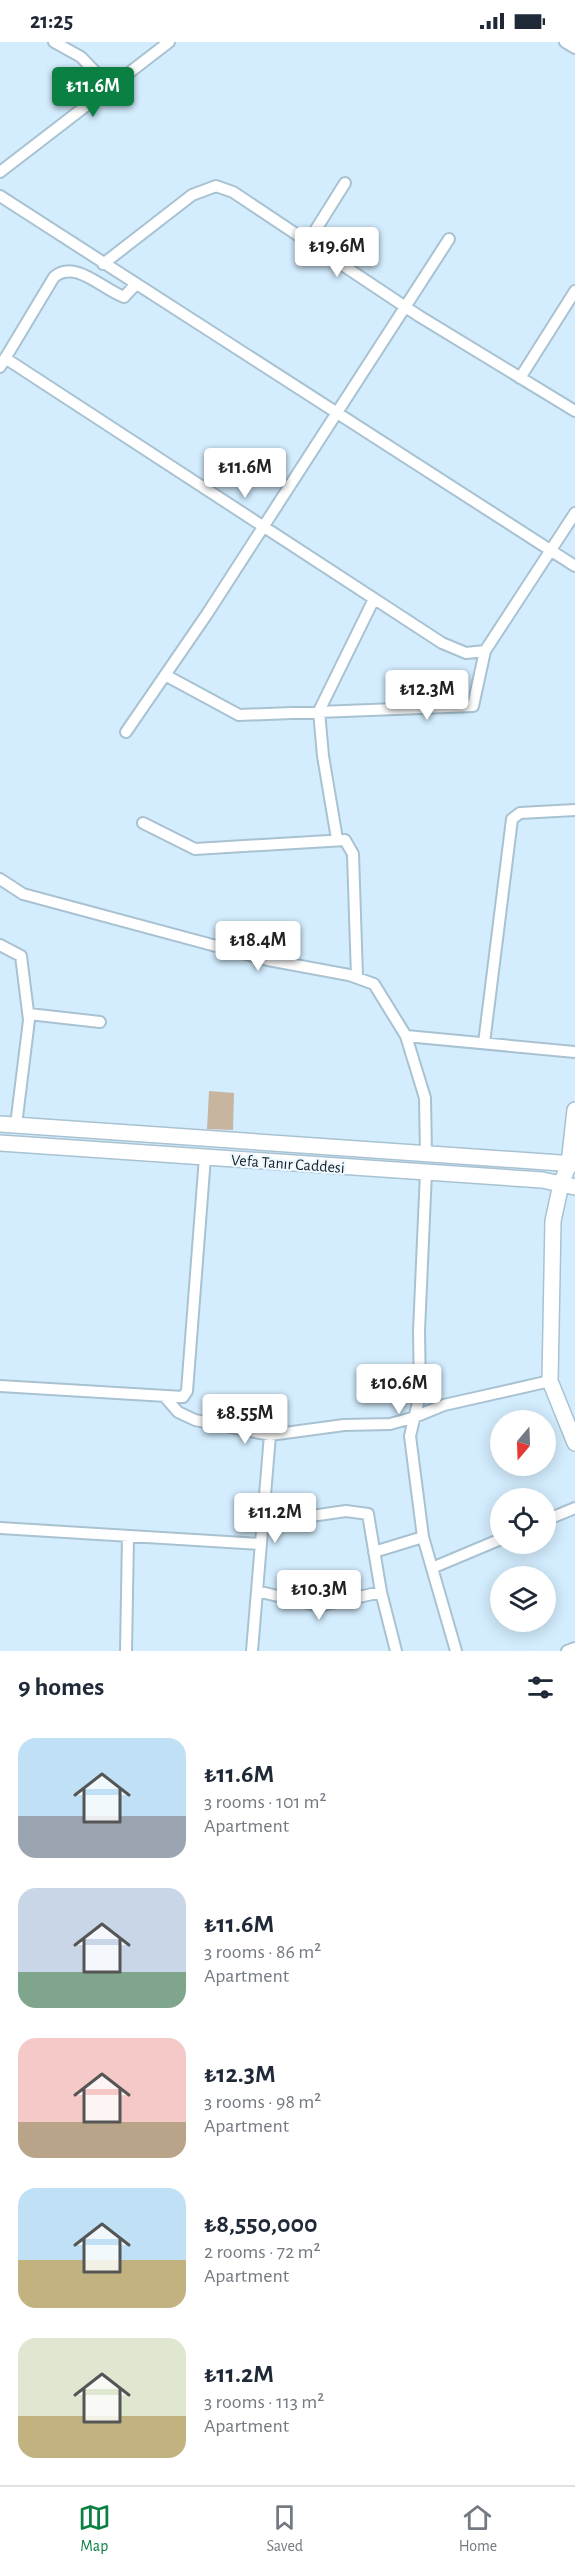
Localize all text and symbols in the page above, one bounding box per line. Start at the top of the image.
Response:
text: 21:25 [30,10,73,32]
pin: ₺11.6M [44,67,142,118]
text: ₺11.6M [66,76,120,96]
pin: ₺19.6M [288,227,386,278]
text: ₺19.6M [309,236,365,256]
pin: ₺11.6M [196,448,294,499]
text: ₺11.6M [218,457,272,477]
pin: ₺12.3M [378,670,476,721]
text: ₺12.3M [399,679,455,699]
pin: ₺18.4M [209,921,307,972]
text: ₺18.4M [229,930,287,950]
street label: Vefa Tanır Caddesi [231,1152,345,1176]
pin: ₺10.6M [350,1364,448,1415]
text: ₺10.6M [370,1373,428,1393]
pin: ₺8.55M [196,1394,294,1445]
text: ₺8.55M [216,1403,274,1423]
north arrow [490,1410,556,1476]
map controls [490,1410,556,1632]
button: locate [490,1488,556,1554]
pin: ₺11.2M [226,1493,324,1544]
text: ₺11.2M [248,1502,302,1522]
button: layers [490,1566,556,1632]
pin: ₺10.3M [270,1570,368,1621]
text: ₺10.3M [291,1579,347,1599]
icon: filters [524,1671,557,1704]
text: 9 homes [18,1674,104,1700]
text: ₺11.6M [204,1761,274,1787]
icon: home [66,1762,138,1834]
text: 3 rooms · 101 m² [204,1792,327,1812]
text: Apartment [204,1816,289,1836]
text: ₺11.6M [204,1911,274,1937]
icon: home [66,1912,138,1984]
text: 3 rooms · 86 m² [204,1942,321,1962]
text: Apartment [204,1966,289,1986]
text: ₺12.3M [204,2061,276,2087]
icon: home [66,2062,138,2134]
text: 3 rooms · 98 m² [204,2092,321,2112]
text: Apartment [204,2116,289,2136]
text: ₺8,550,000 [204,2211,318,2237]
icon: home [66,2212,138,2284]
text: 2 rooms · 72 m² [204,2242,321,2262]
text: Apartment [204,2266,289,2286]
text: ₺11.2M [204,2361,274,2387]
icon: home [66,2362,138,2434]
text: 3 rooms · 113 m² [204,2392,324,2412]
text: Apartment [204,2416,289,2436]
tab: Map [78,2501,111,2556]
tab: Saved [266,2501,303,2556]
tab: Home [459,2501,497,2556]

